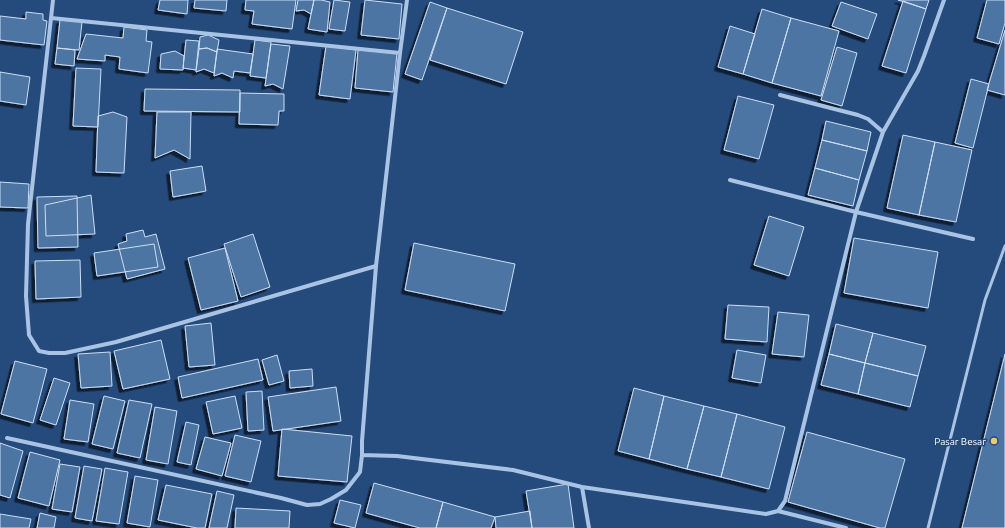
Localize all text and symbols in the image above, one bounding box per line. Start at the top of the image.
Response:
place label: Pasar Besar [934,436,986,447]
marker: Pasar Besar [989,436,999,446]

